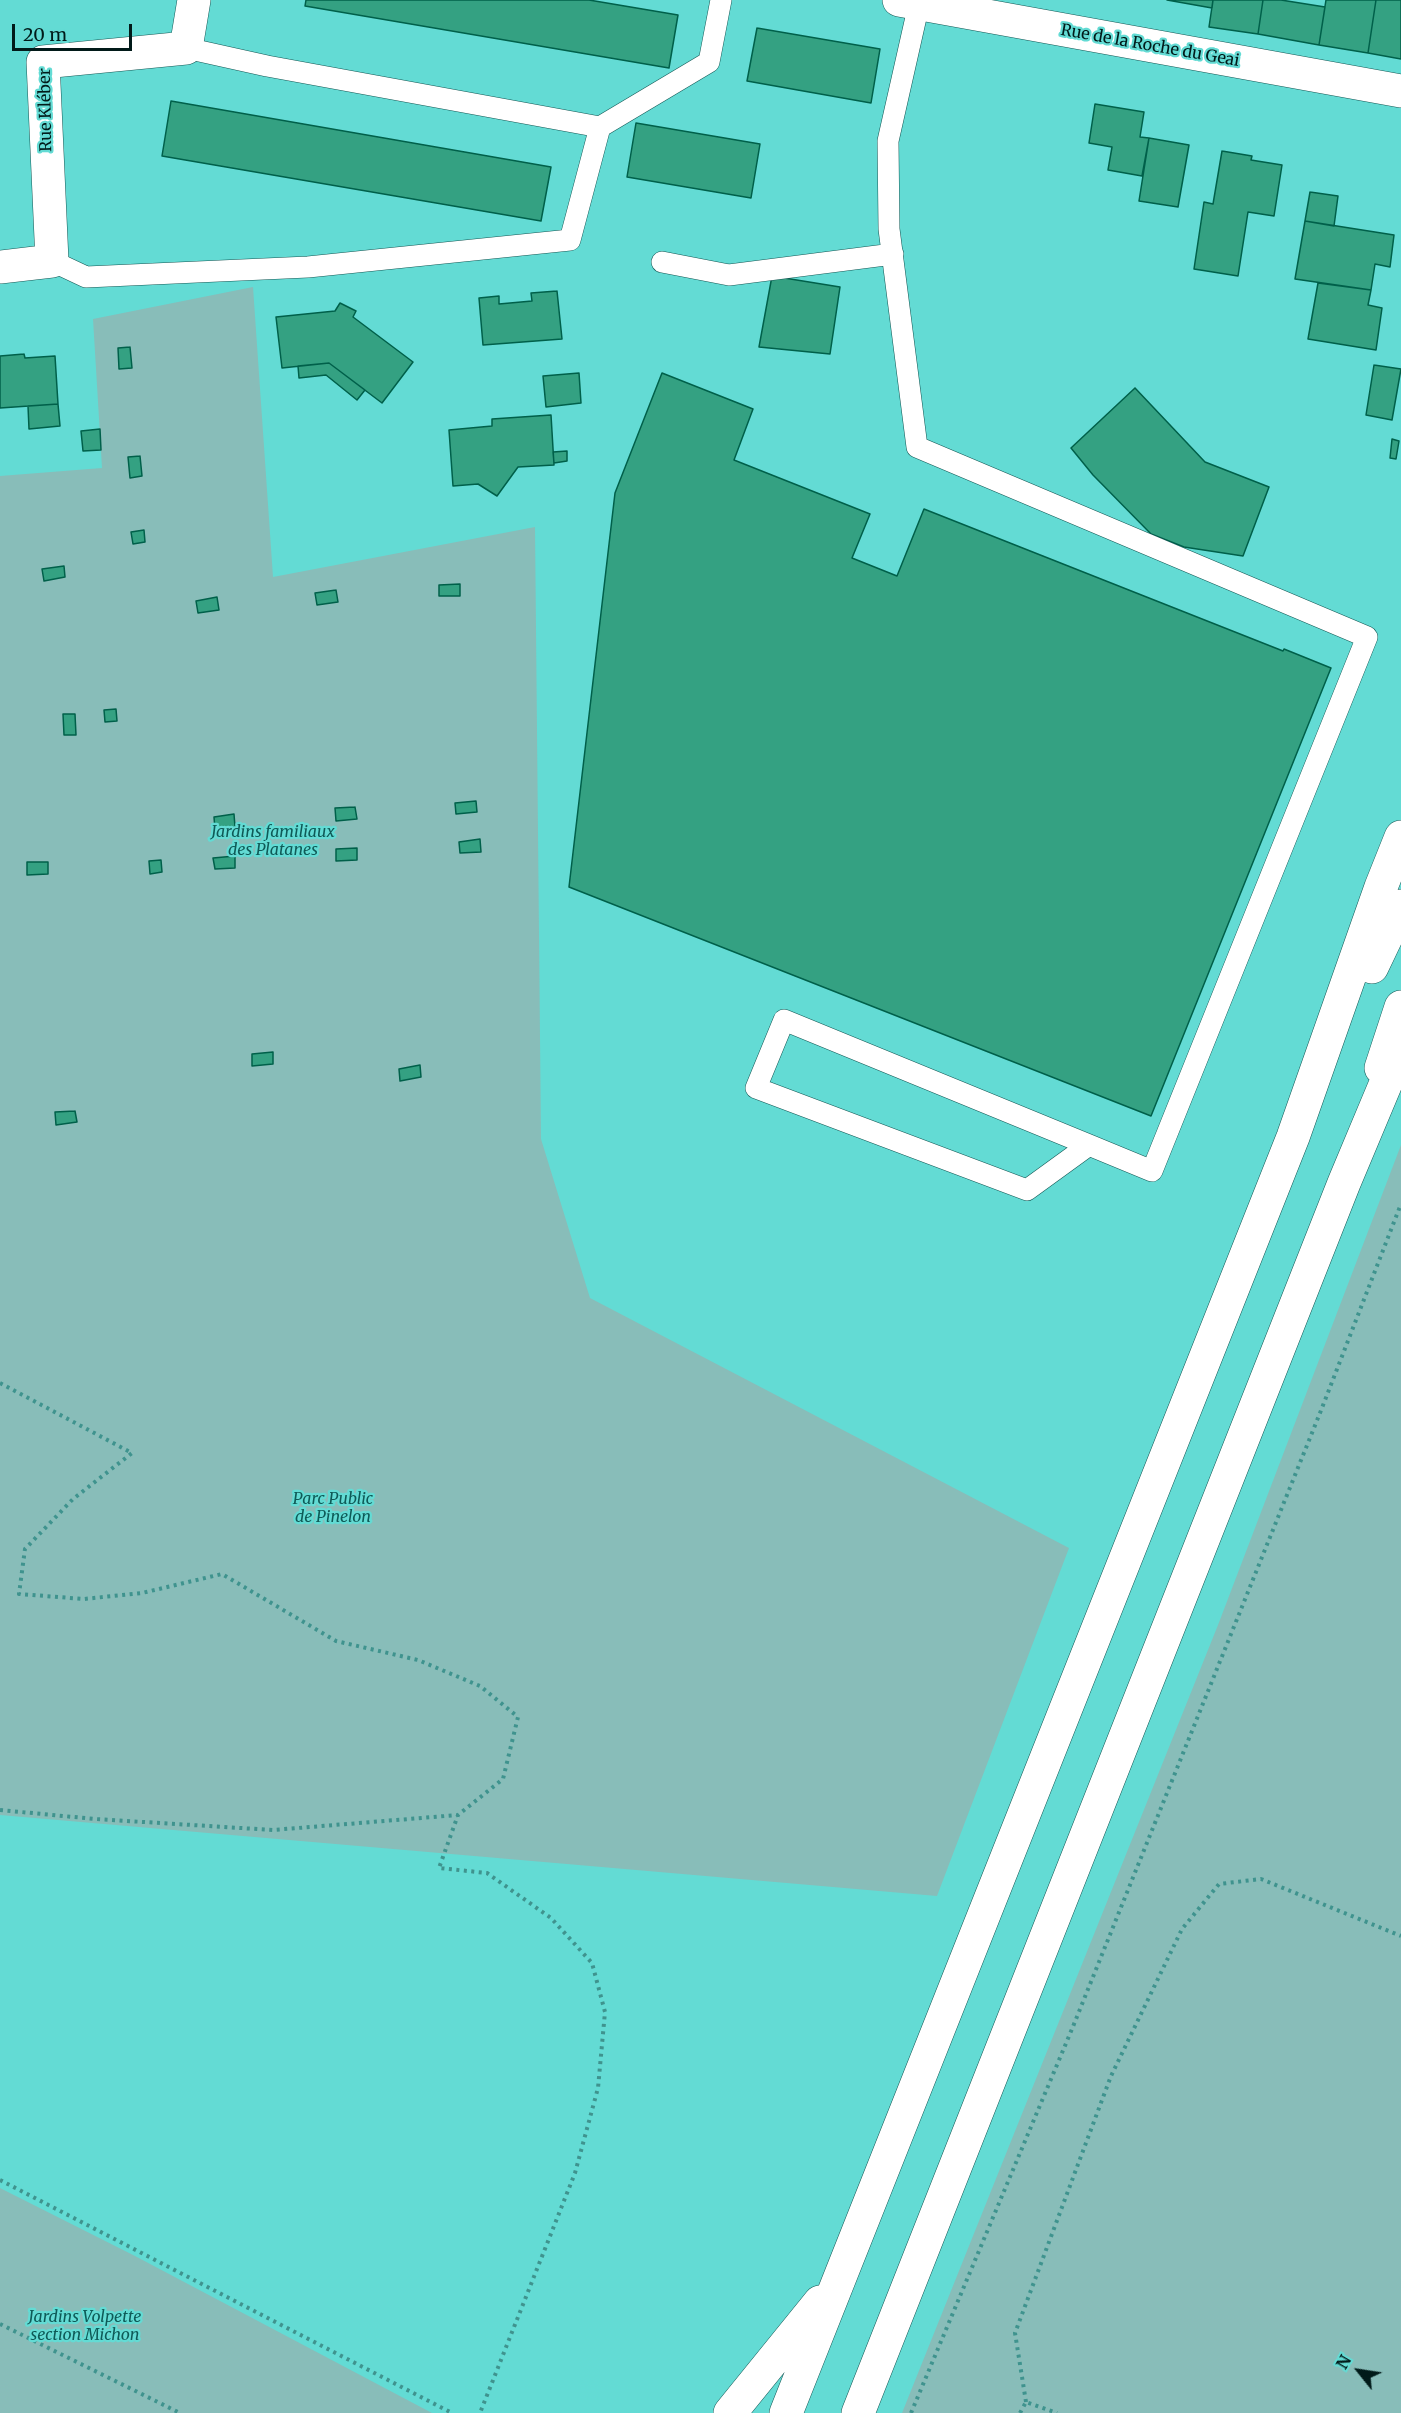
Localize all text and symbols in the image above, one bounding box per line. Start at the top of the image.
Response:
scale bar [15,12,135,50]
street label: Rue de la Roche du Geai [1059,21,1241,71]
text: 20 m [23,23,67,46]
street label: Rue Kléber [36,68,56,152]
park label: Jardins familiaux des Platanes [211,822,335,860]
park label: Parc Public de Pinelon [293,1489,373,1527]
park label: Jardins Volpette section Michon [29,2307,141,2345]
north arrow [1329,2341,1389,2401]
text: N [1332,2352,1355,2372]

